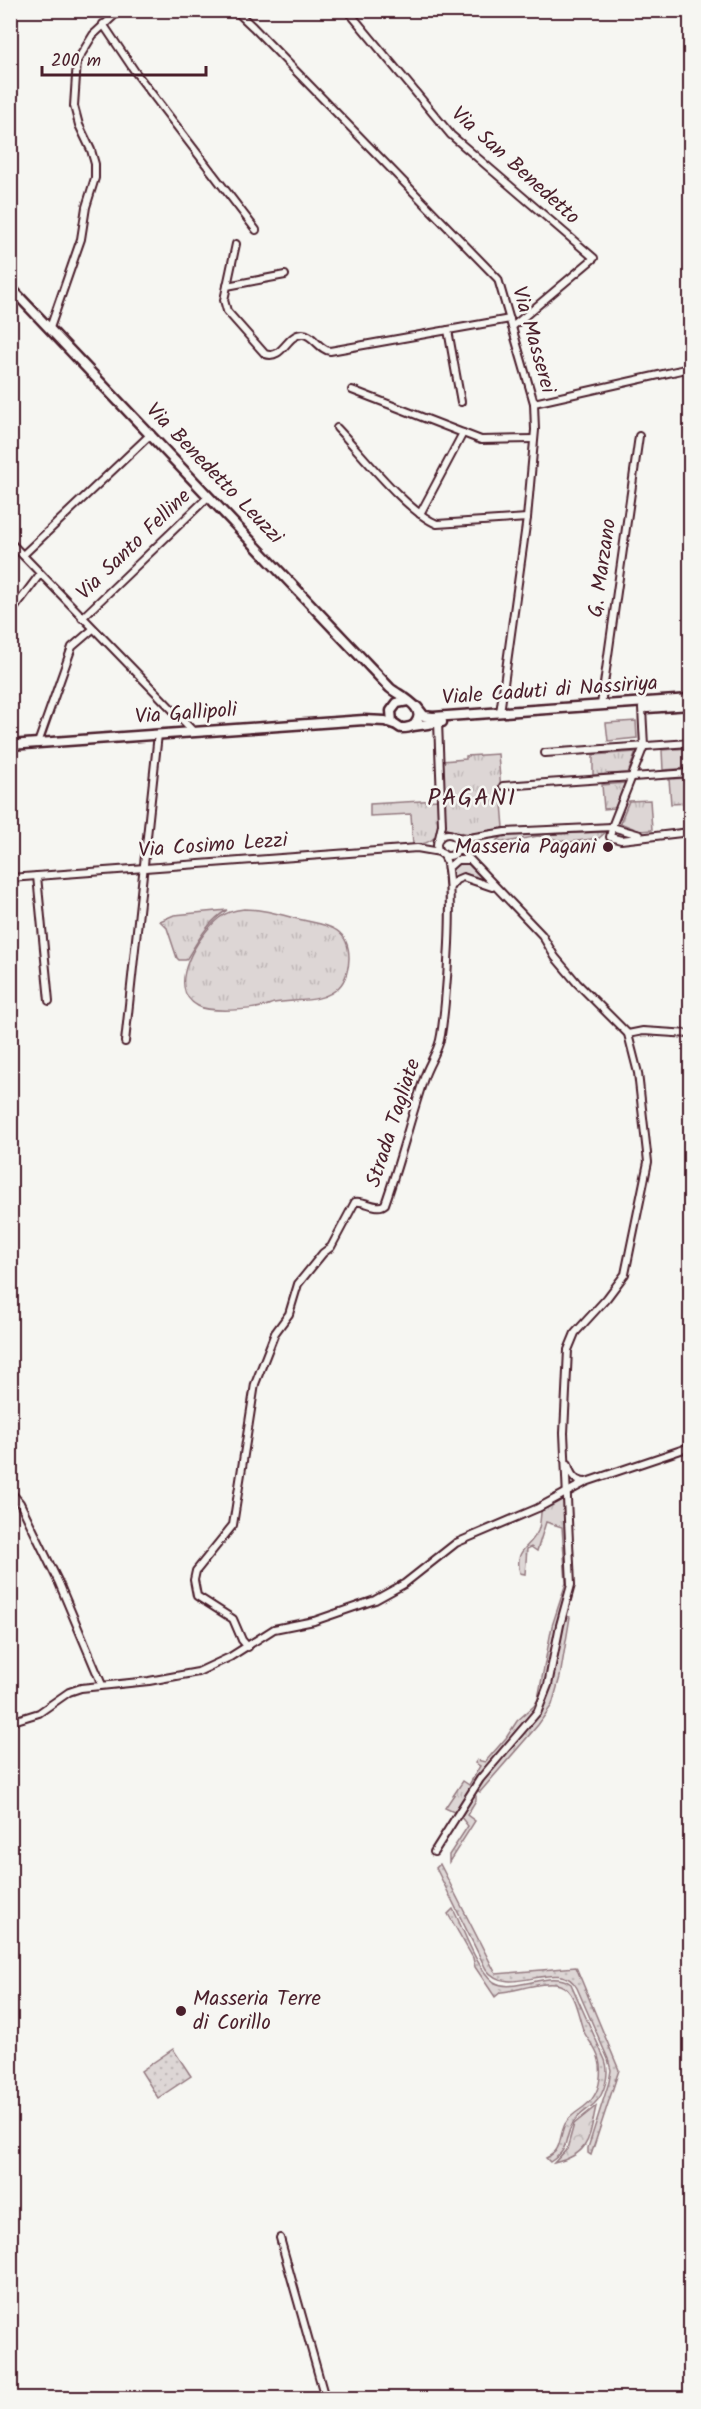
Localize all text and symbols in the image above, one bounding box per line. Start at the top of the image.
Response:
scale bar [42,39,206,77]
text: 200 m [51,47,101,76]
street label: Via San Benedetto [443,99,587,233]
street label: Via Masserei [502,283,564,398]
street label: Via Benedetto Leuzzi [137,395,291,553]
street label: Via Santo Felline [69,481,199,609]
street label: G. Marzano [580,516,626,620]
street label: Viale Caduti di Nassiriya [441,667,659,715]
street label: Via Gallipoli [134,694,239,734]
district label: PAGANI [427,779,517,818]
street label: Via Cosimo Lezzi [137,824,290,868]
place label: Masseria Pagani [455,831,597,864]
marker: Masseria Pagani [601,840,615,854]
street label: Strada Tagliate [358,1054,430,1192]
place label: Masseria Terre di Corillo [193,1983,322,2040]
marker: Masseria Terre di Corillo [174,2004,188,2018]

